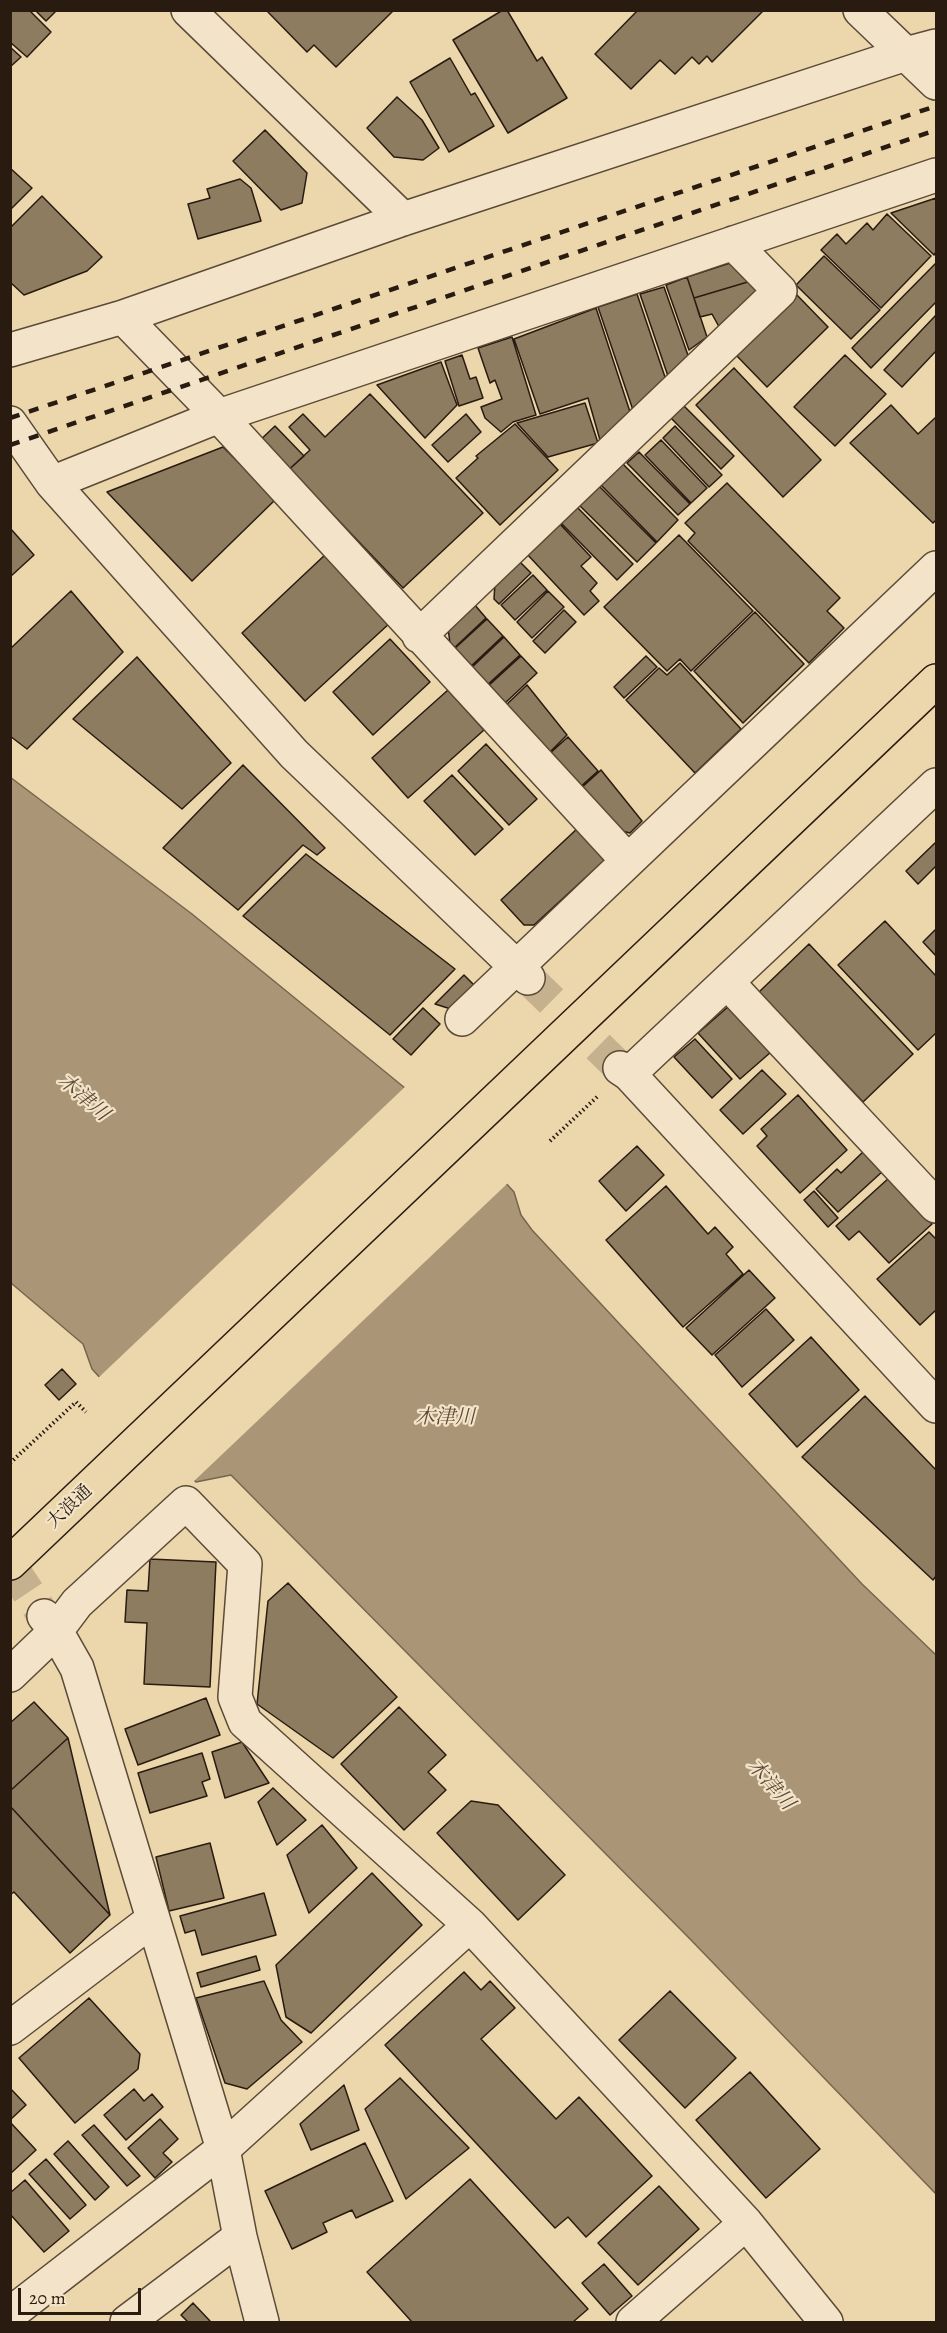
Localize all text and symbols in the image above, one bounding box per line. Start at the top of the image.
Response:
water label: 木津川 [52,1069,114,1127]
water label: 木津川 [415,1406,475,1430]
street label: 大浪通 [43,1481,97,1533]
water label: 木津川 [741,1754,799,1816]
scale bar [21,2276,144,2314]
text: 20 m [29,2286,66,2310]

